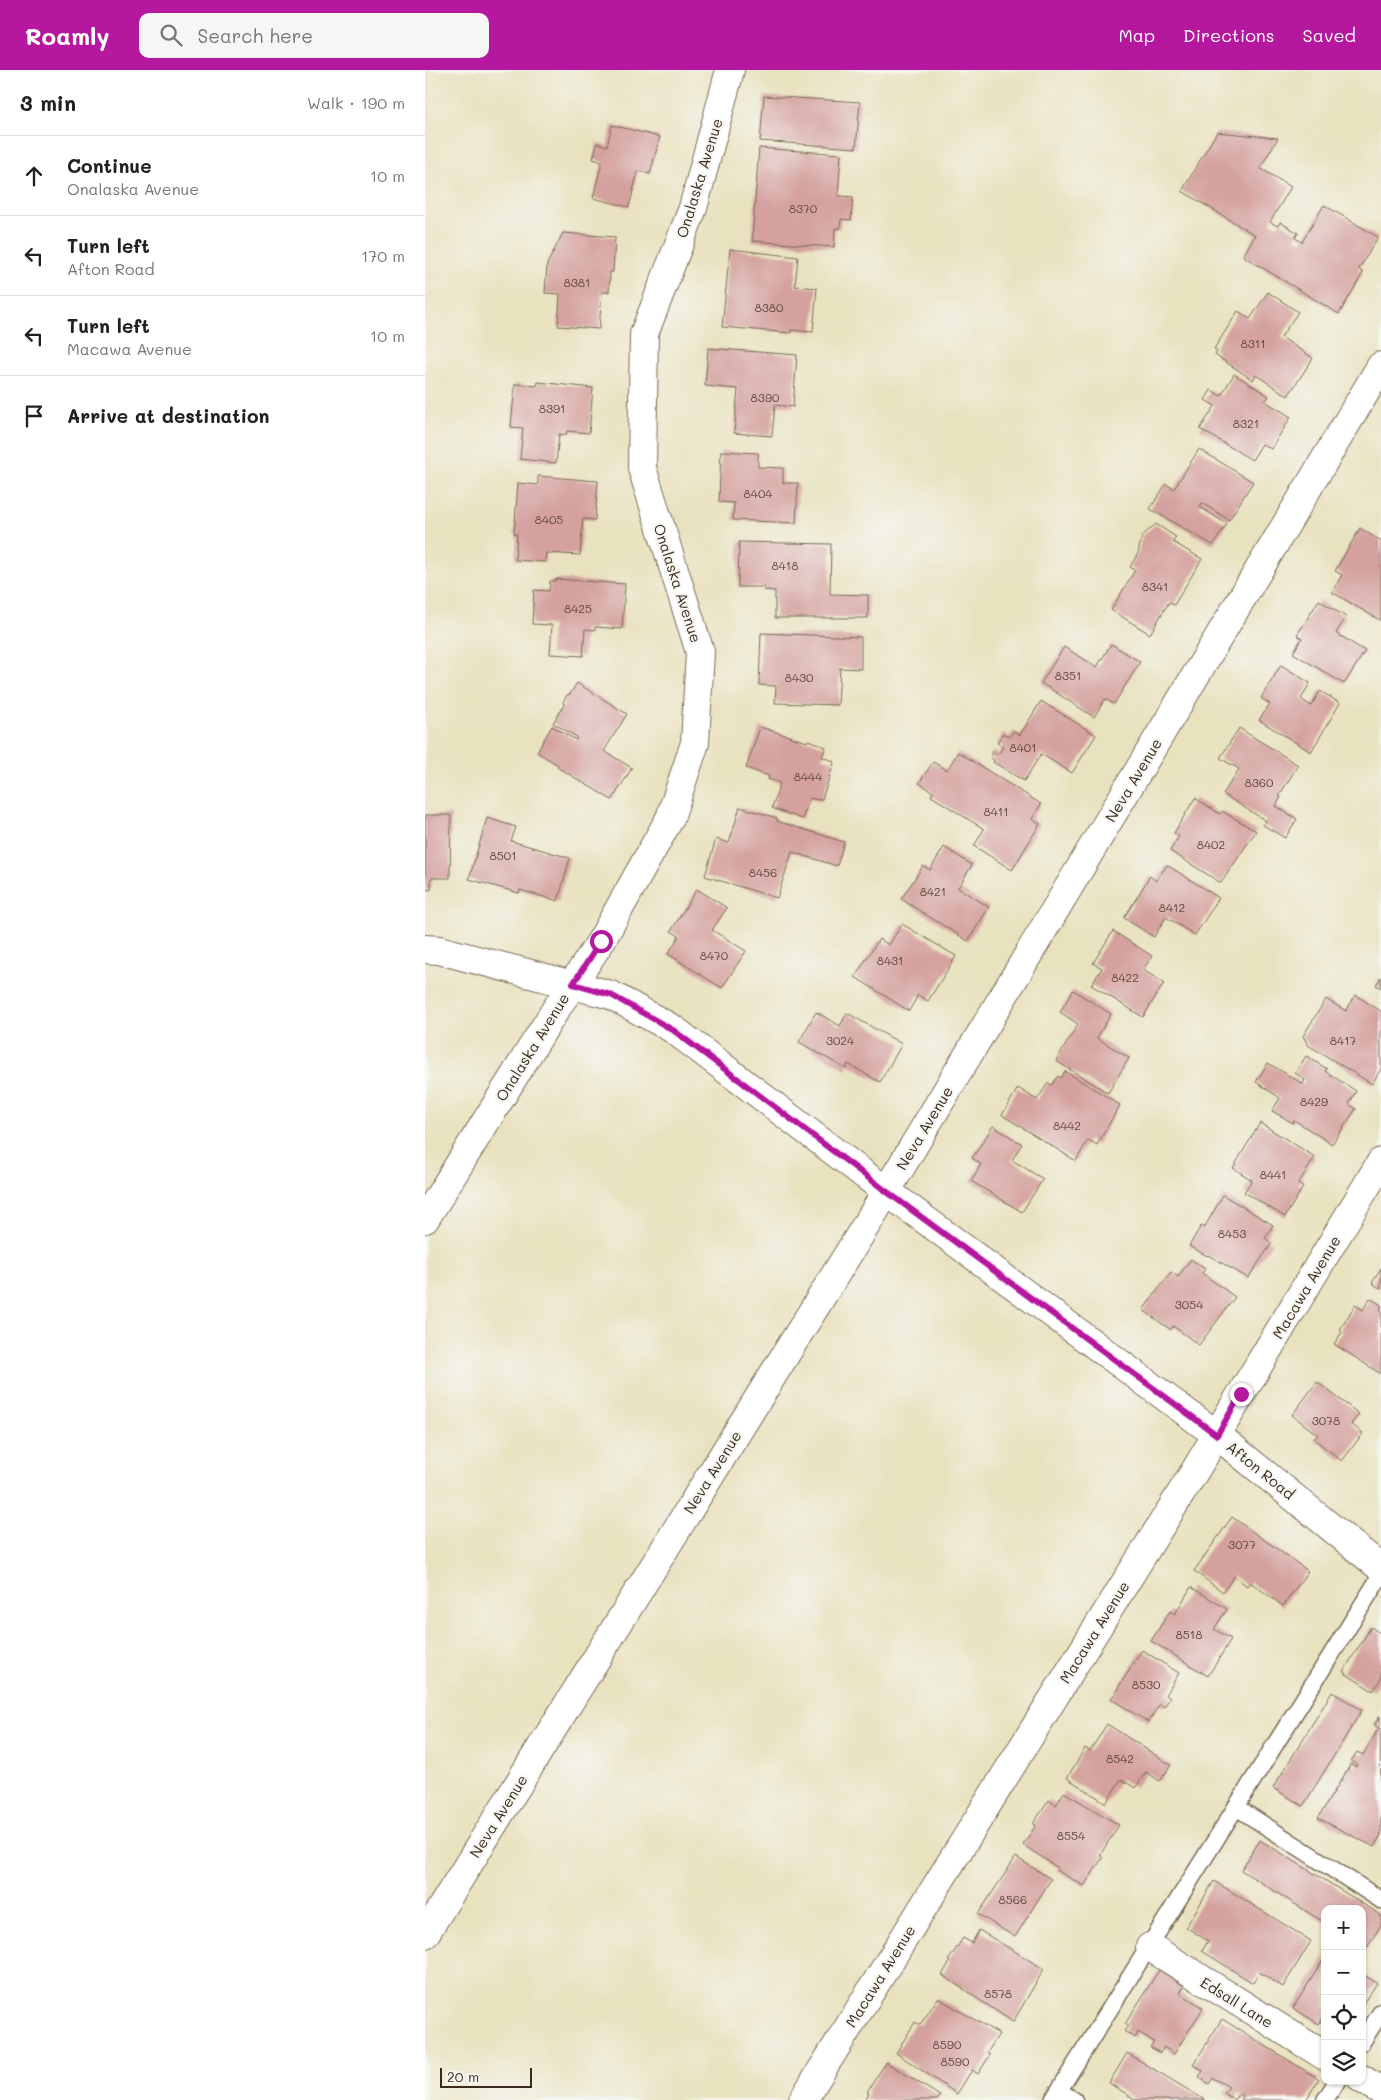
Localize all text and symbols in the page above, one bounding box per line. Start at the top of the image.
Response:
search box [139,13,489,58]
text: Roamly [25,20,109,51]
icon: search [157,21,185,49]
text: Search here [197,23,313,48]
text: Map [1118,23,1155,47]
text: Directions [1183,23,1275,47]
text: Saved [1303,23,1356,47]
text: 3 min [20,89,76,116]
text: Walk · 190 m [307,92,405,113]
street label: Onalaska Avenue [671,116,727,240]
text: Continue [67,153,152,178]
icon: ahead [20,162,48,190]
text: 10 m [370,165,405,186]
text: Onalaska Avenue [67,178,199,199]
house number: 8370 [789,200,818,216]
text: Turn left [67,233,150,258]
icon: left [20,242,48,270]
text: 170 m [361,245,405,266]
text: Afton Road [67,258,155,279]
house number: 8381 [564,274,590,290]
house number: 8380 [755,299,784,315]
text: Turn left [67,313,150,338]
icon: left [20,322,48,350]
text: 10 m [370,325,405,346]
house number: 8311 [1240,335,1266,351]
text: Macawa Avenue [67,338,192,359]
house number: 8390 [751,389,780,405]
house number: 8391 [539,400,565,416]
icon: arrive [20,402,48,430]
text: Arrive at destination [67,403,270,428]
house number: 8321 [1233,415,1259,431]
house number: 8404 [744,485,772,501]
house number: 8405 [535,511,563,527]
street label: Onalaska Avenue [649,521,707,645]
house number: 8418 [772,557,798,573]
house number: 8341 [1142,578,1168,594]
house number: 8425 [564,600,592,616]
house number: 8351 [1055,667,1081,683]
house number: 8430 [785,669,814,685]
street label: Neva Avenue [1100,734,1166,826]
house number: 8401 [1009,739,1037,755]
house number: 8444 [794,768,822,784]
house number: 8360 [1245,774,1274,790]
house number: 8411 [983,803,1009,819]
house number: 8402 [1197,836,1225,852]
house number: 8501 [489,847,517,863]
house number: 8456 [749,864,777,880]
house number: 8421 [920,883,946,899]
house number: 8412 [1159,899,1185,915]
route start [590,930,613,953]
house number: 8470 [700,947,729,963]
house number: 8431 [877,952,903,968]
house number: 8422 [1111,969,1139,985]
street label: Onalaska Avenue [491,989,573,1105]
house number: 3024 [826,1032,854,1048]
house number: 8417 [1330,1032,1356,1048]
street label: Neva Avenue [891,1082,957,1174]
house number: 8429 [1300,1093,1328,1109]
house number: 8442 [1053,1117,1081,1133]
house number: 8441 [1260,1166,1286,1182]
house number: 8453 [1218,1225,1246,1241]
street label: Macawa Avenue [1267,1232,1345,1342]
house number: 3054 [1175,1296,1203,1312]
route end [1230,1383,1253,1406]
house number: 3078 [1312,1412,1340,1428]
street label: Neva Avenue [679,1427,745,1517]
street label: Afton Road [1223,1436,1299,1504]
house number: 3077 [1228,1536,1256,1552]
street label: Macawa Avenue [1054,1577,1134,1687]
house number: 8518 [1176,1626,1202,1642]
house number: 8530 [1132,1676,1161,1692]
house number: 8542 [1106,1750,1134,1766]
street label: Neva Avenue [465,1771,531,1861]
house number: 8554 [1057,1827,1085,1843]
house number: 8566 [999,1891,1027,1907]
map controls [1321,1905,1366,2085]
button: + [1321,1905,1366,1950]
street label: Macawa Avenue [840,1921,920,2031]
button: − [1321,1950,1366,1995]
street label: Edsall Lane [1197,1972,1277,2032]
house number: 8578 [984,1985,1012,2001]
button: locate [1321,1995,1366,2040]
house number: 8590 [933,2036,962,2052]
button: layers [1321,2040,1366,2085]
house number: 8590 [941,2053,970,2069]
scale bar [440,2065,533,2088]
text: 20 m [447,2067,479,2086]

